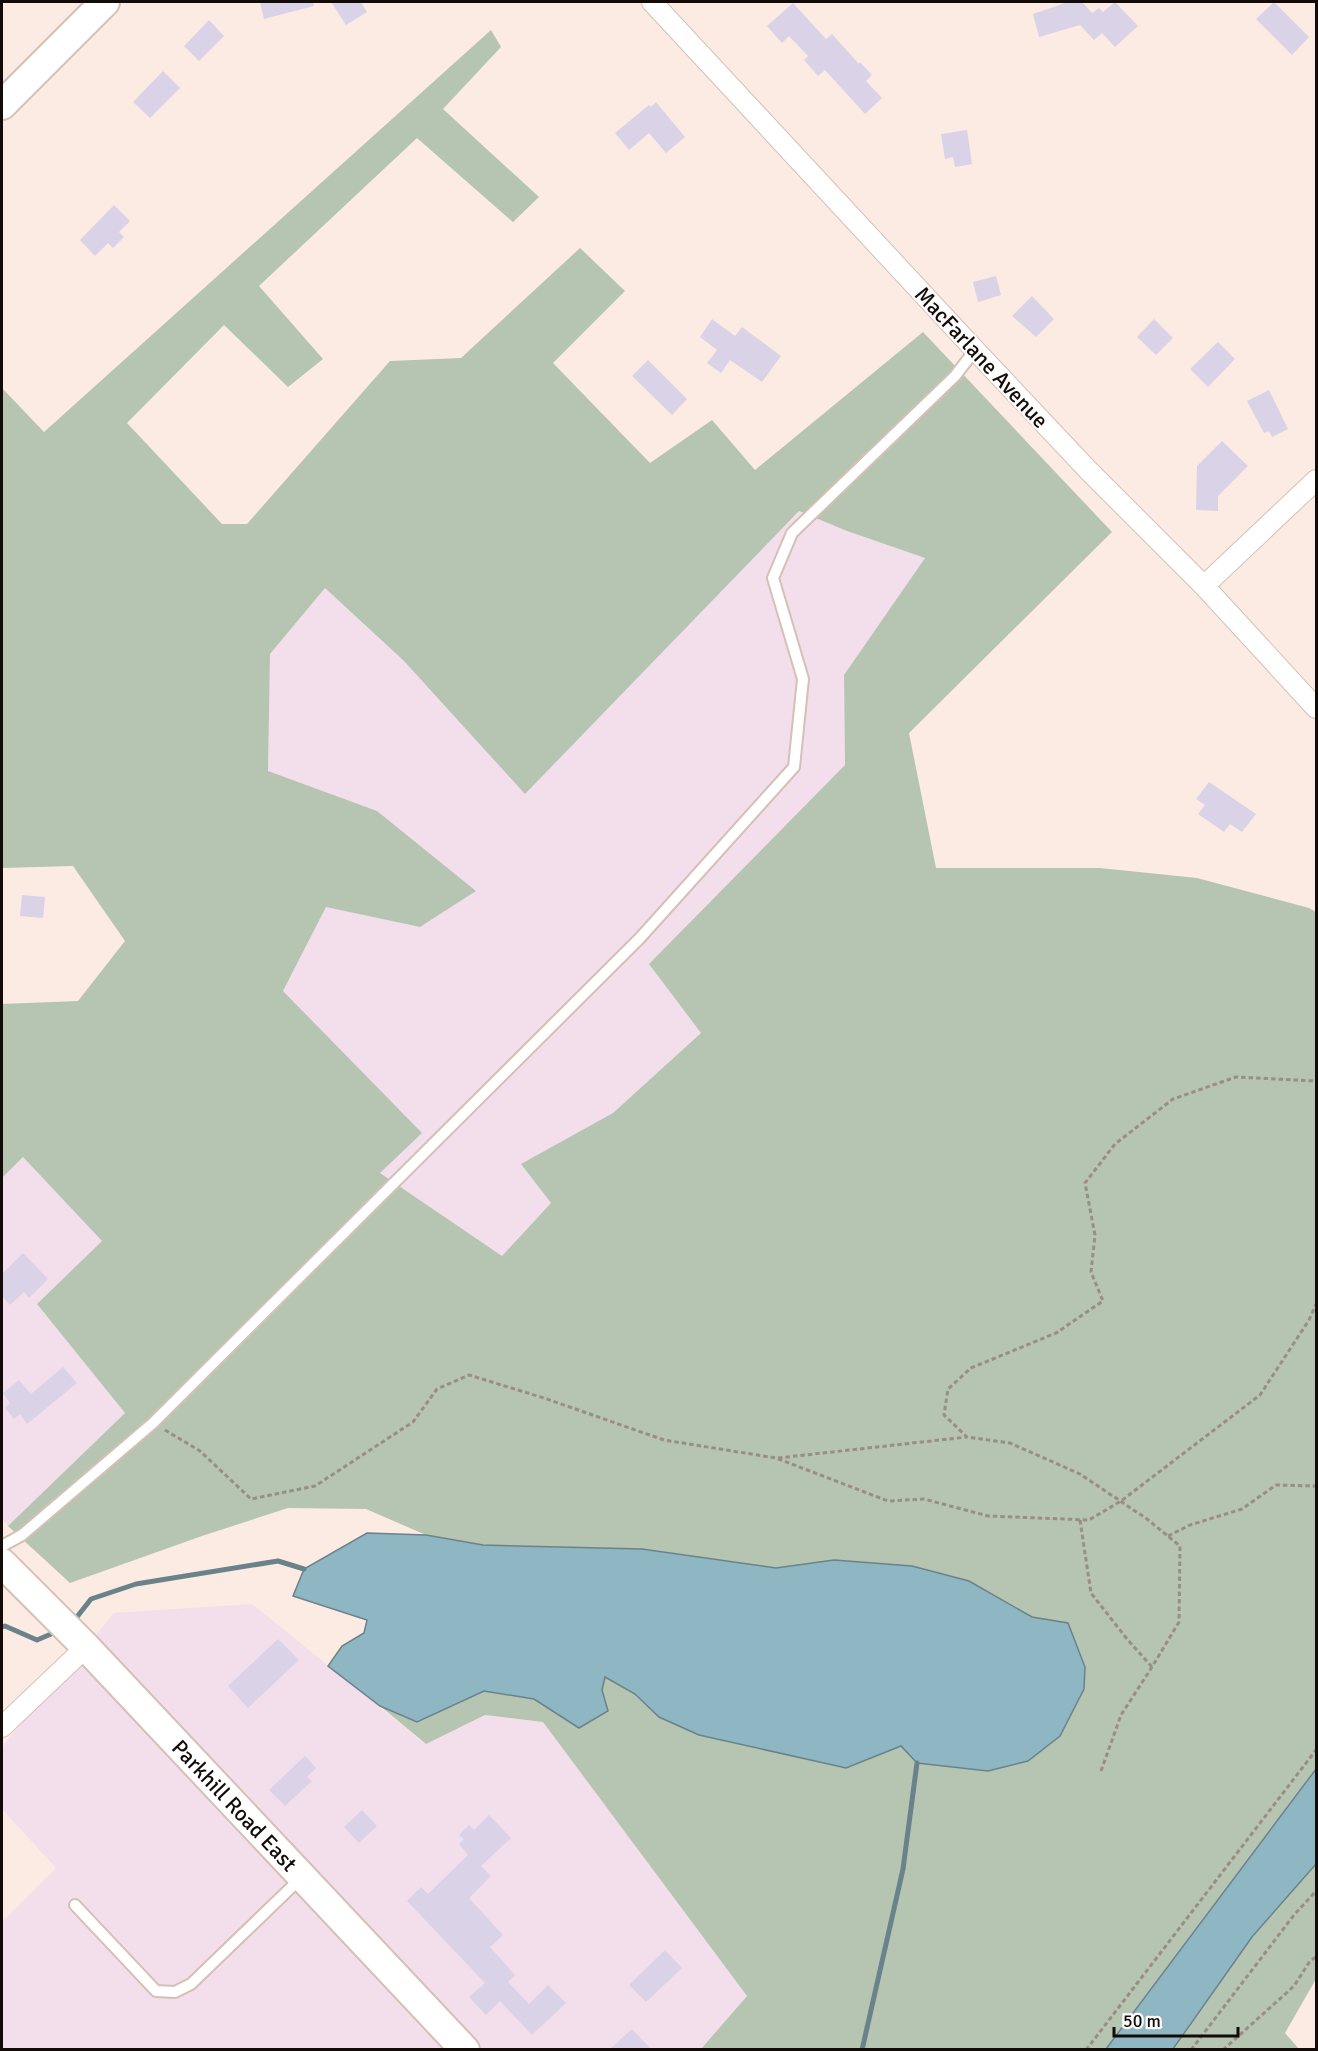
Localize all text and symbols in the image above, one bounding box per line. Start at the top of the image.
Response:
street label: MacFarlane Avenue [909,281,1054,434]
street label: Parkhill Road East [166,1734,303,1877]
scale bar [1114,2000,1238,2038]
text: 50 m [1123,2010,1161,2032]

